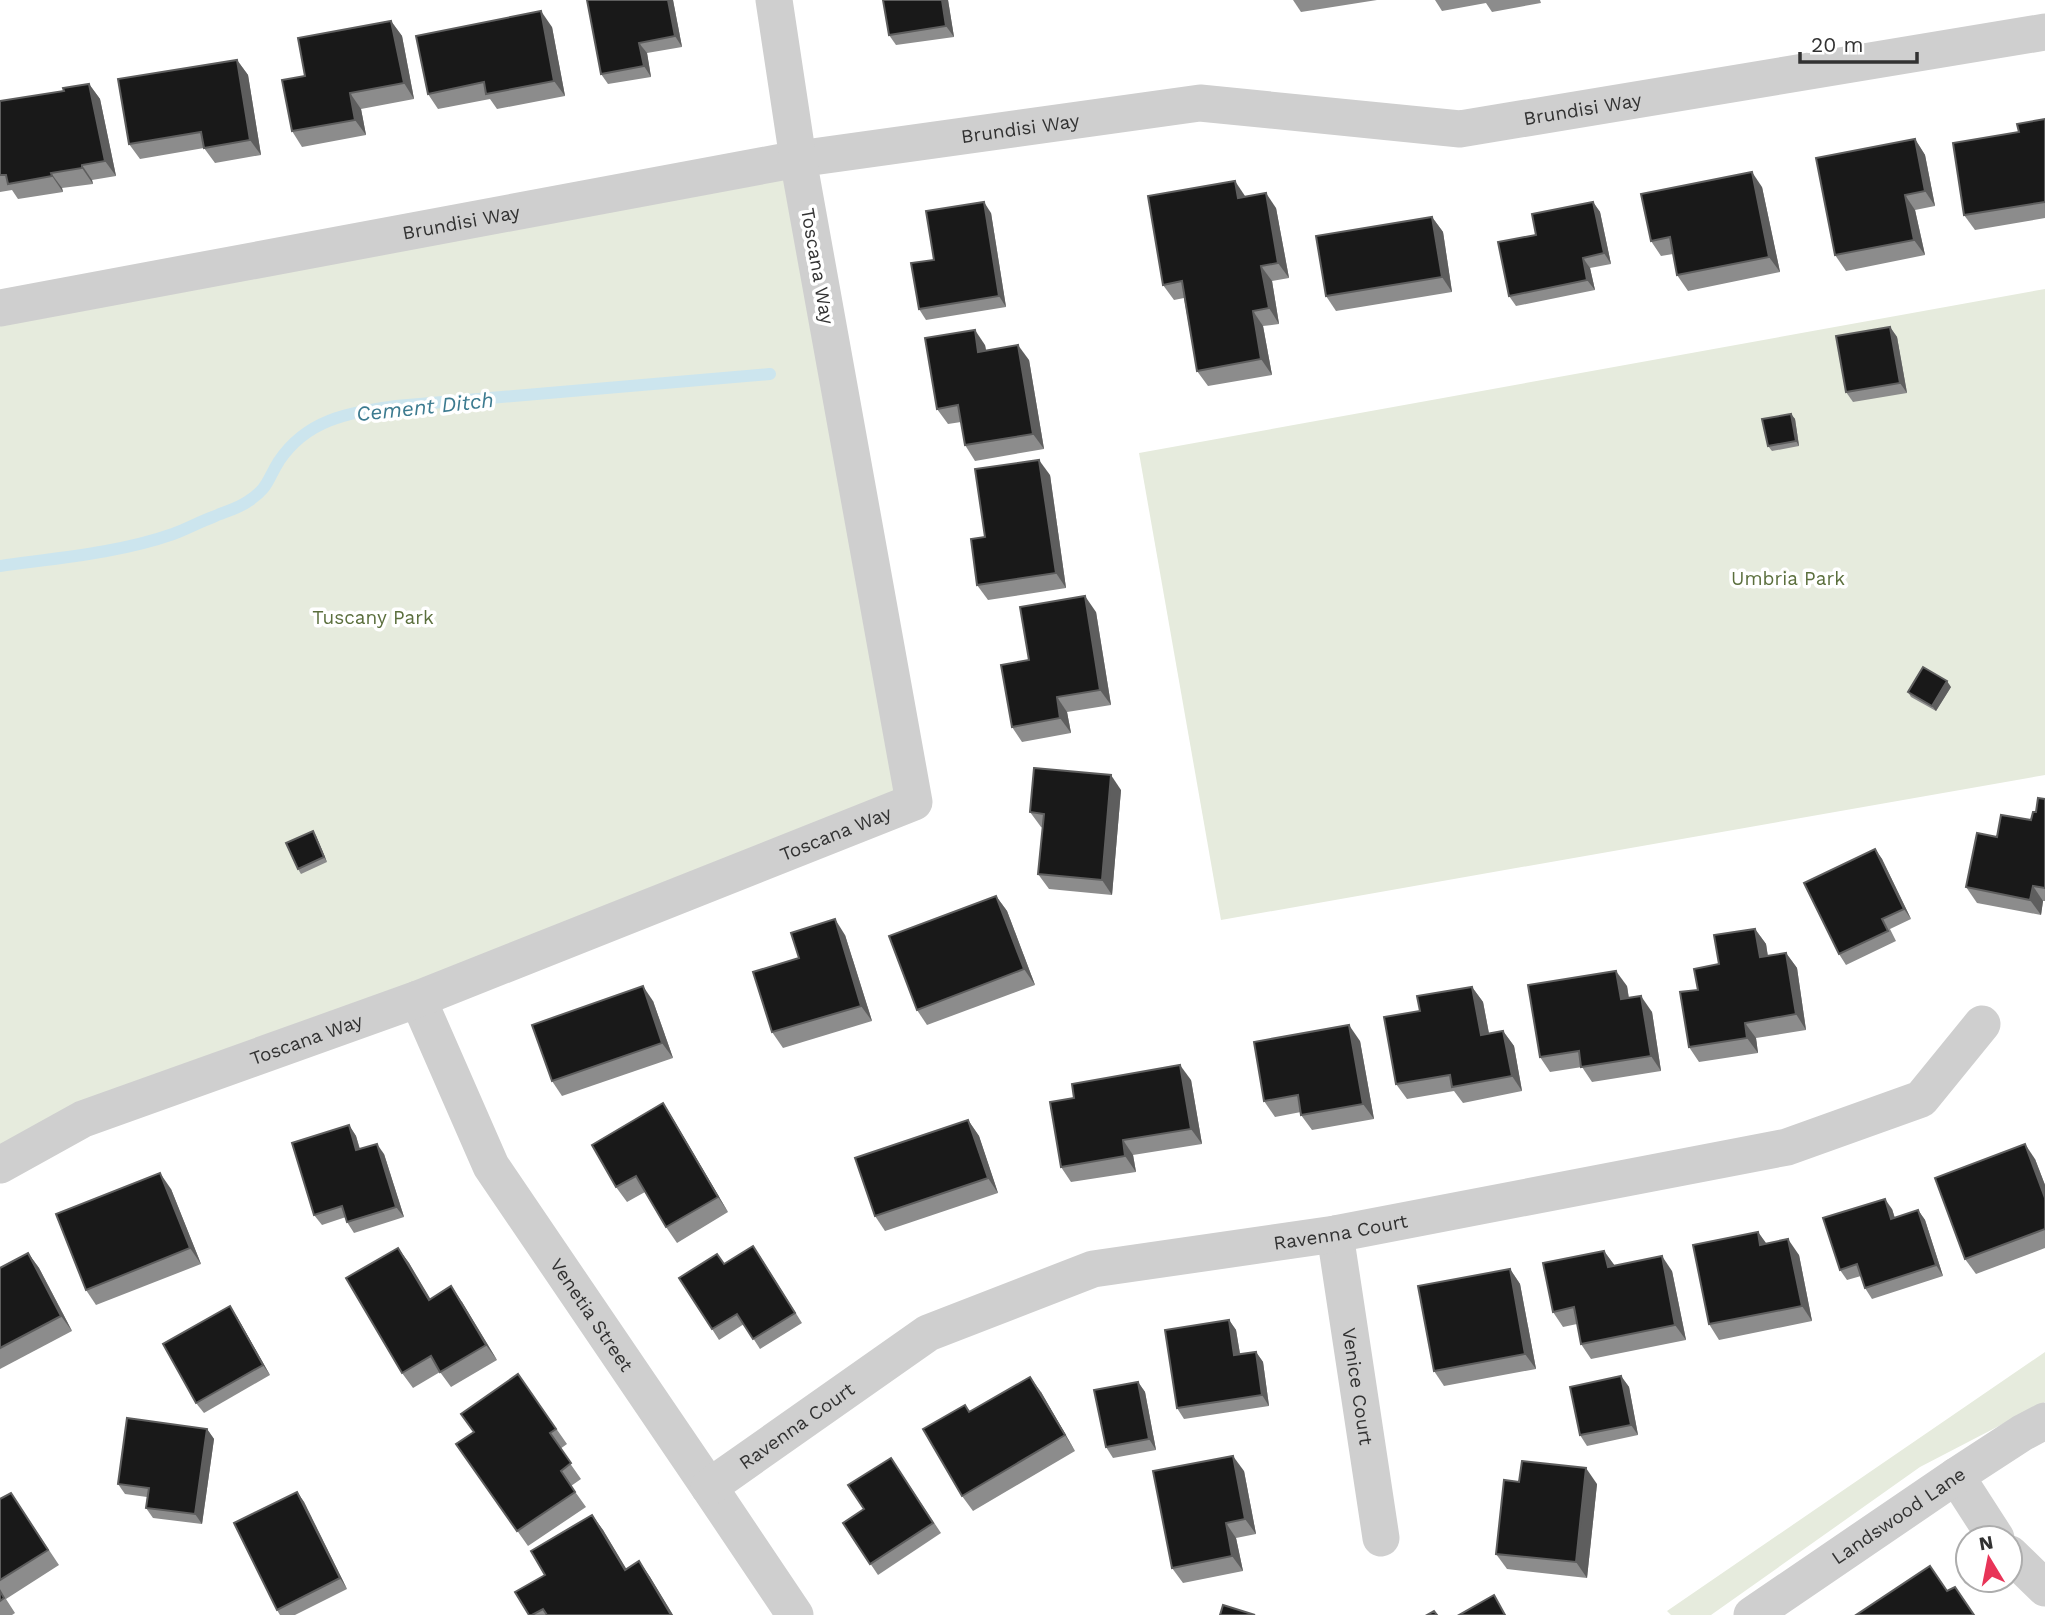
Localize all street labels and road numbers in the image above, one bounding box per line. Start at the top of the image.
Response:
street label: Brundisi Way [1522,88,1643,130]
street label: Brundisi Way [959,109,1081,148]
street label: Brundisi Way [400,200,522,245]
street label: Toscana Way [796,206,839,326]
street label: Toscana Way [777,801,895,866]
street label: Toscana Way [247,1009,366,1070]
street label: Ravenna Court [1272,1209,1410,1255]
street label: Venetia Street [545,1254,638,1376]
street label: Venice Court [1337,1326,1378,1447]
street label: Ravenna Court [735,1377,859,1474]
street label: Landswood Lane [1827,1462,1970,1569]

